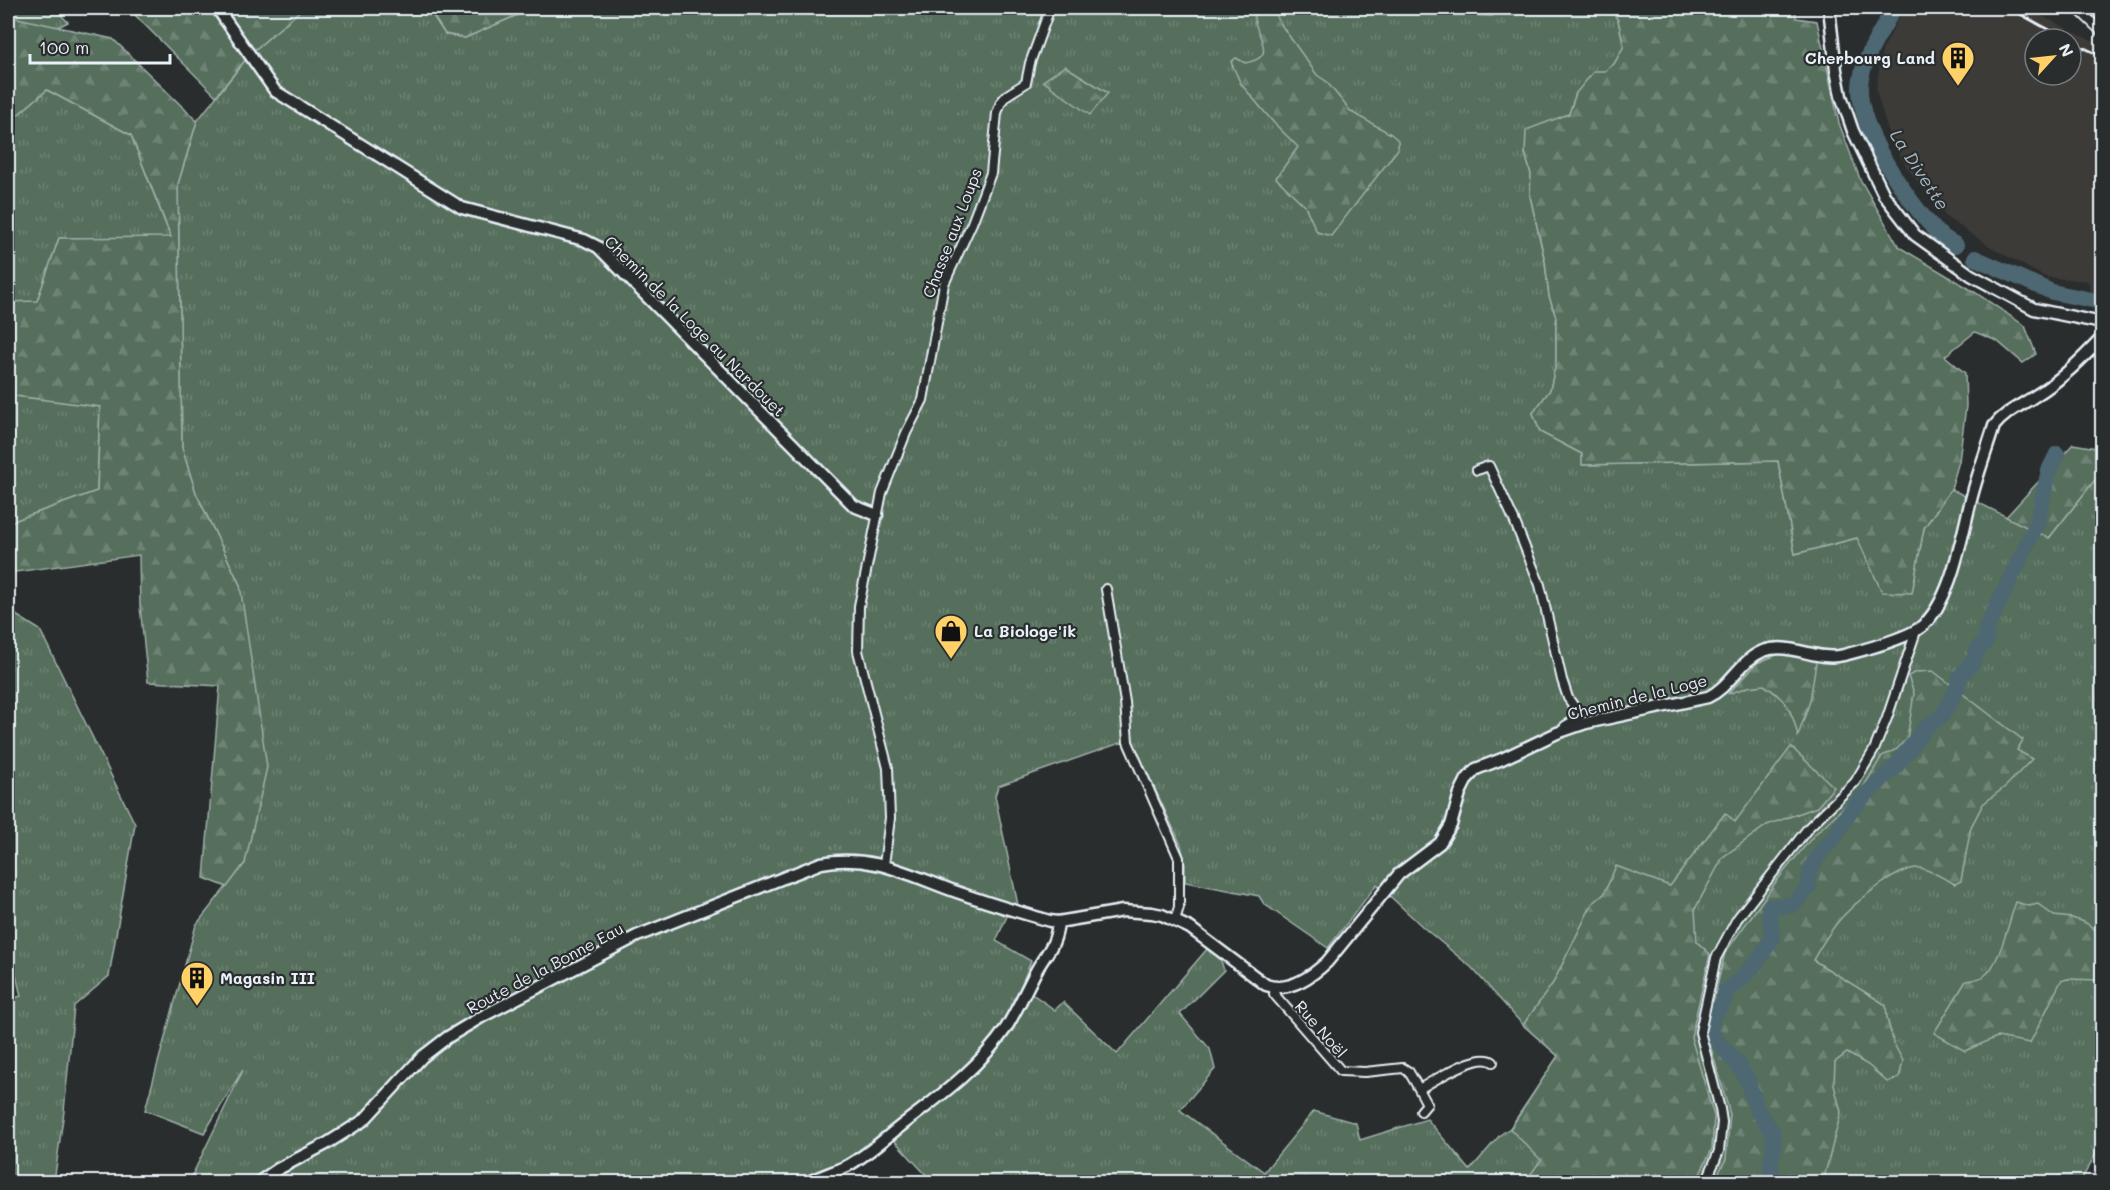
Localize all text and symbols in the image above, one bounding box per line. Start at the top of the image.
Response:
scale bar [30,27,170,65]
north arrow [2023,27,2083,87]
text: 100 m [39,35,89,59]
building icon: Cherbourg Land [1940,40,1976,87]
text: N [2055,40,2079,60]
place label: Cherbourg Land [1805,47,1935,68]
water label: La Divette [1885,124,1955,215]
street label: Chasse aux Loups [917,165,986,301]
street label: Chemin de la Loge au Nardouet [600,231,790,421]
shop icon: La Biologe'ik [933,613,969,660]
place label: La Biologe'ik [974,620,1076,641]
street label: Chemin de la Loge [1565,669,1709,724]
street label: Route de la Bonne Eau [463,917,627,1018]
building icon: Magasin III [179,960,215,1007]
place label: Magasin III [220,967,315,988]
street label: Rue Noël [1291,996,1352,1062]

